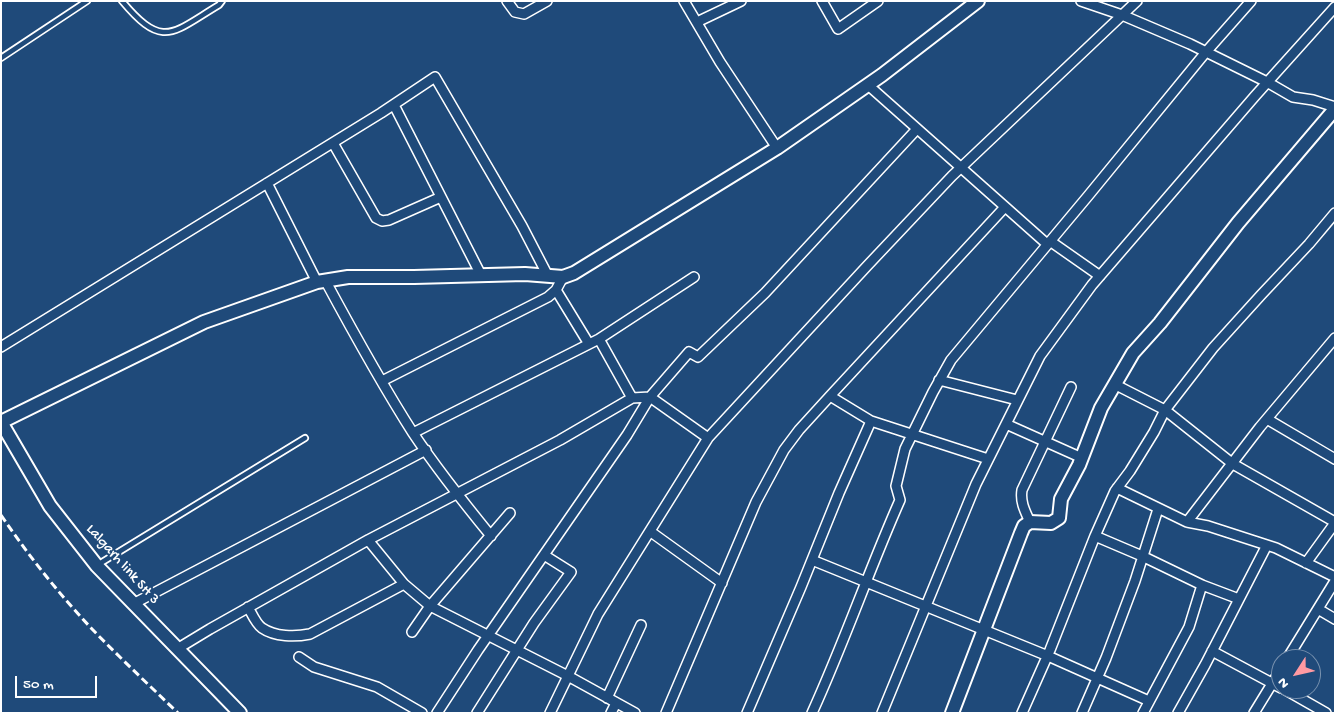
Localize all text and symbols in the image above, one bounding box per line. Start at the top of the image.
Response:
street label: Lalgarh link SH 3 [81,521,163,609]
north arrow [1271,649,1321,699]
scale bar [18,666,100,698]
text: N [1275,674,1294,691]
text: 50 m [23,676,54,694]

